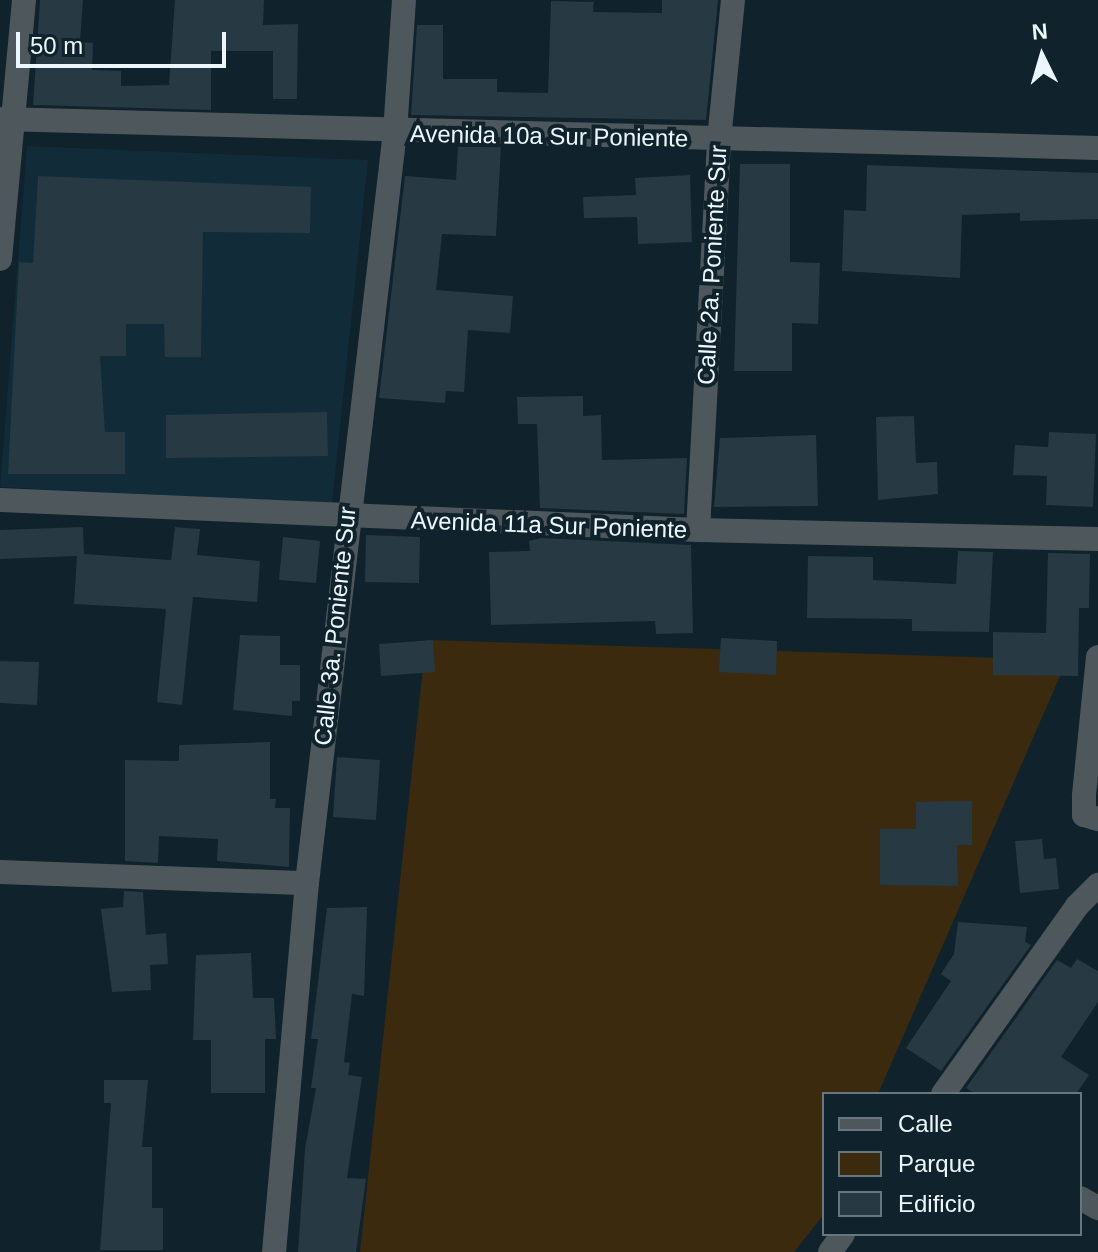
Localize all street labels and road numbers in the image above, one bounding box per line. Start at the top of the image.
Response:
street label: Avenida 10a Sur Poniente [410,119,688,153]
street label: Calle 2a. Poniente Sur [691,144,733,386]
street label: Calle 3a. Poniente Sur [308,505,362,747]
street label: Avenida 11a Sur Poniente [410,506,688,544]

